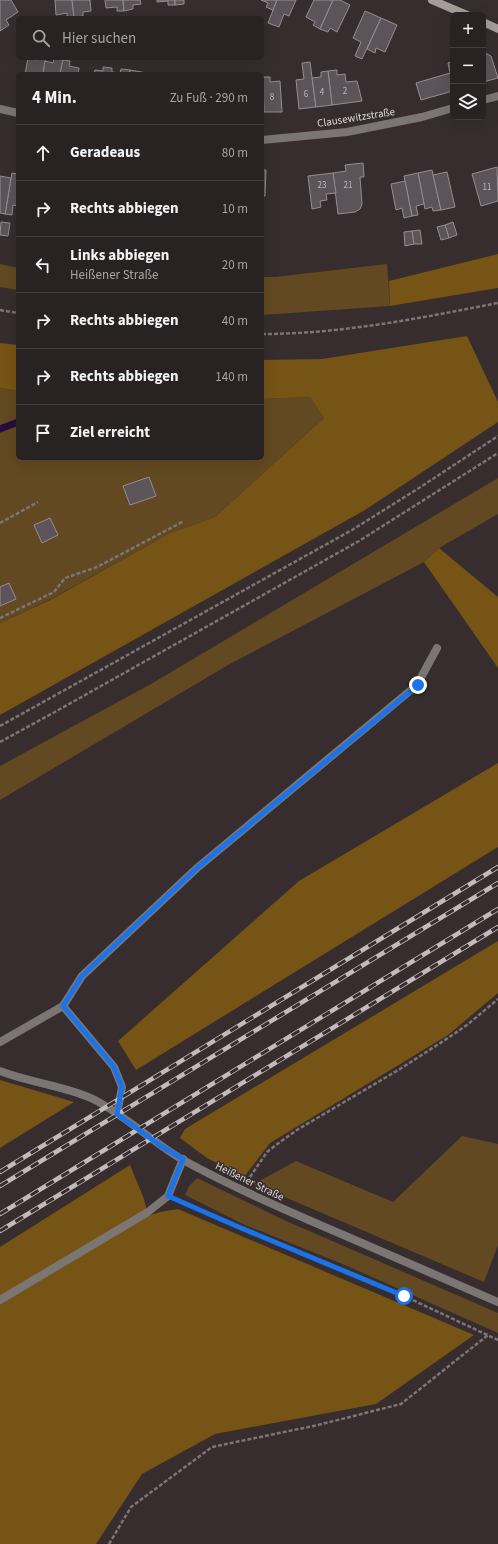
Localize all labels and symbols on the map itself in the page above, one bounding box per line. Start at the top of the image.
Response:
house number: 2 [343,85,348,98]
house number: 4 [320,86,325,99]
house number: 6 [304,88,309,101]
house number: 8 [270,91,275,104]
street label: Clausewitzstraße [316,104,397,131]
house number: 23 [318,179,327,192]
house number: 21 [344,179,352,192]
house number: 11 [483,181,491,194]
route end [409,676,427,694]
street label: Heißener Straße [213,1158,287,1205]
route start [395,1287,413,1305]

